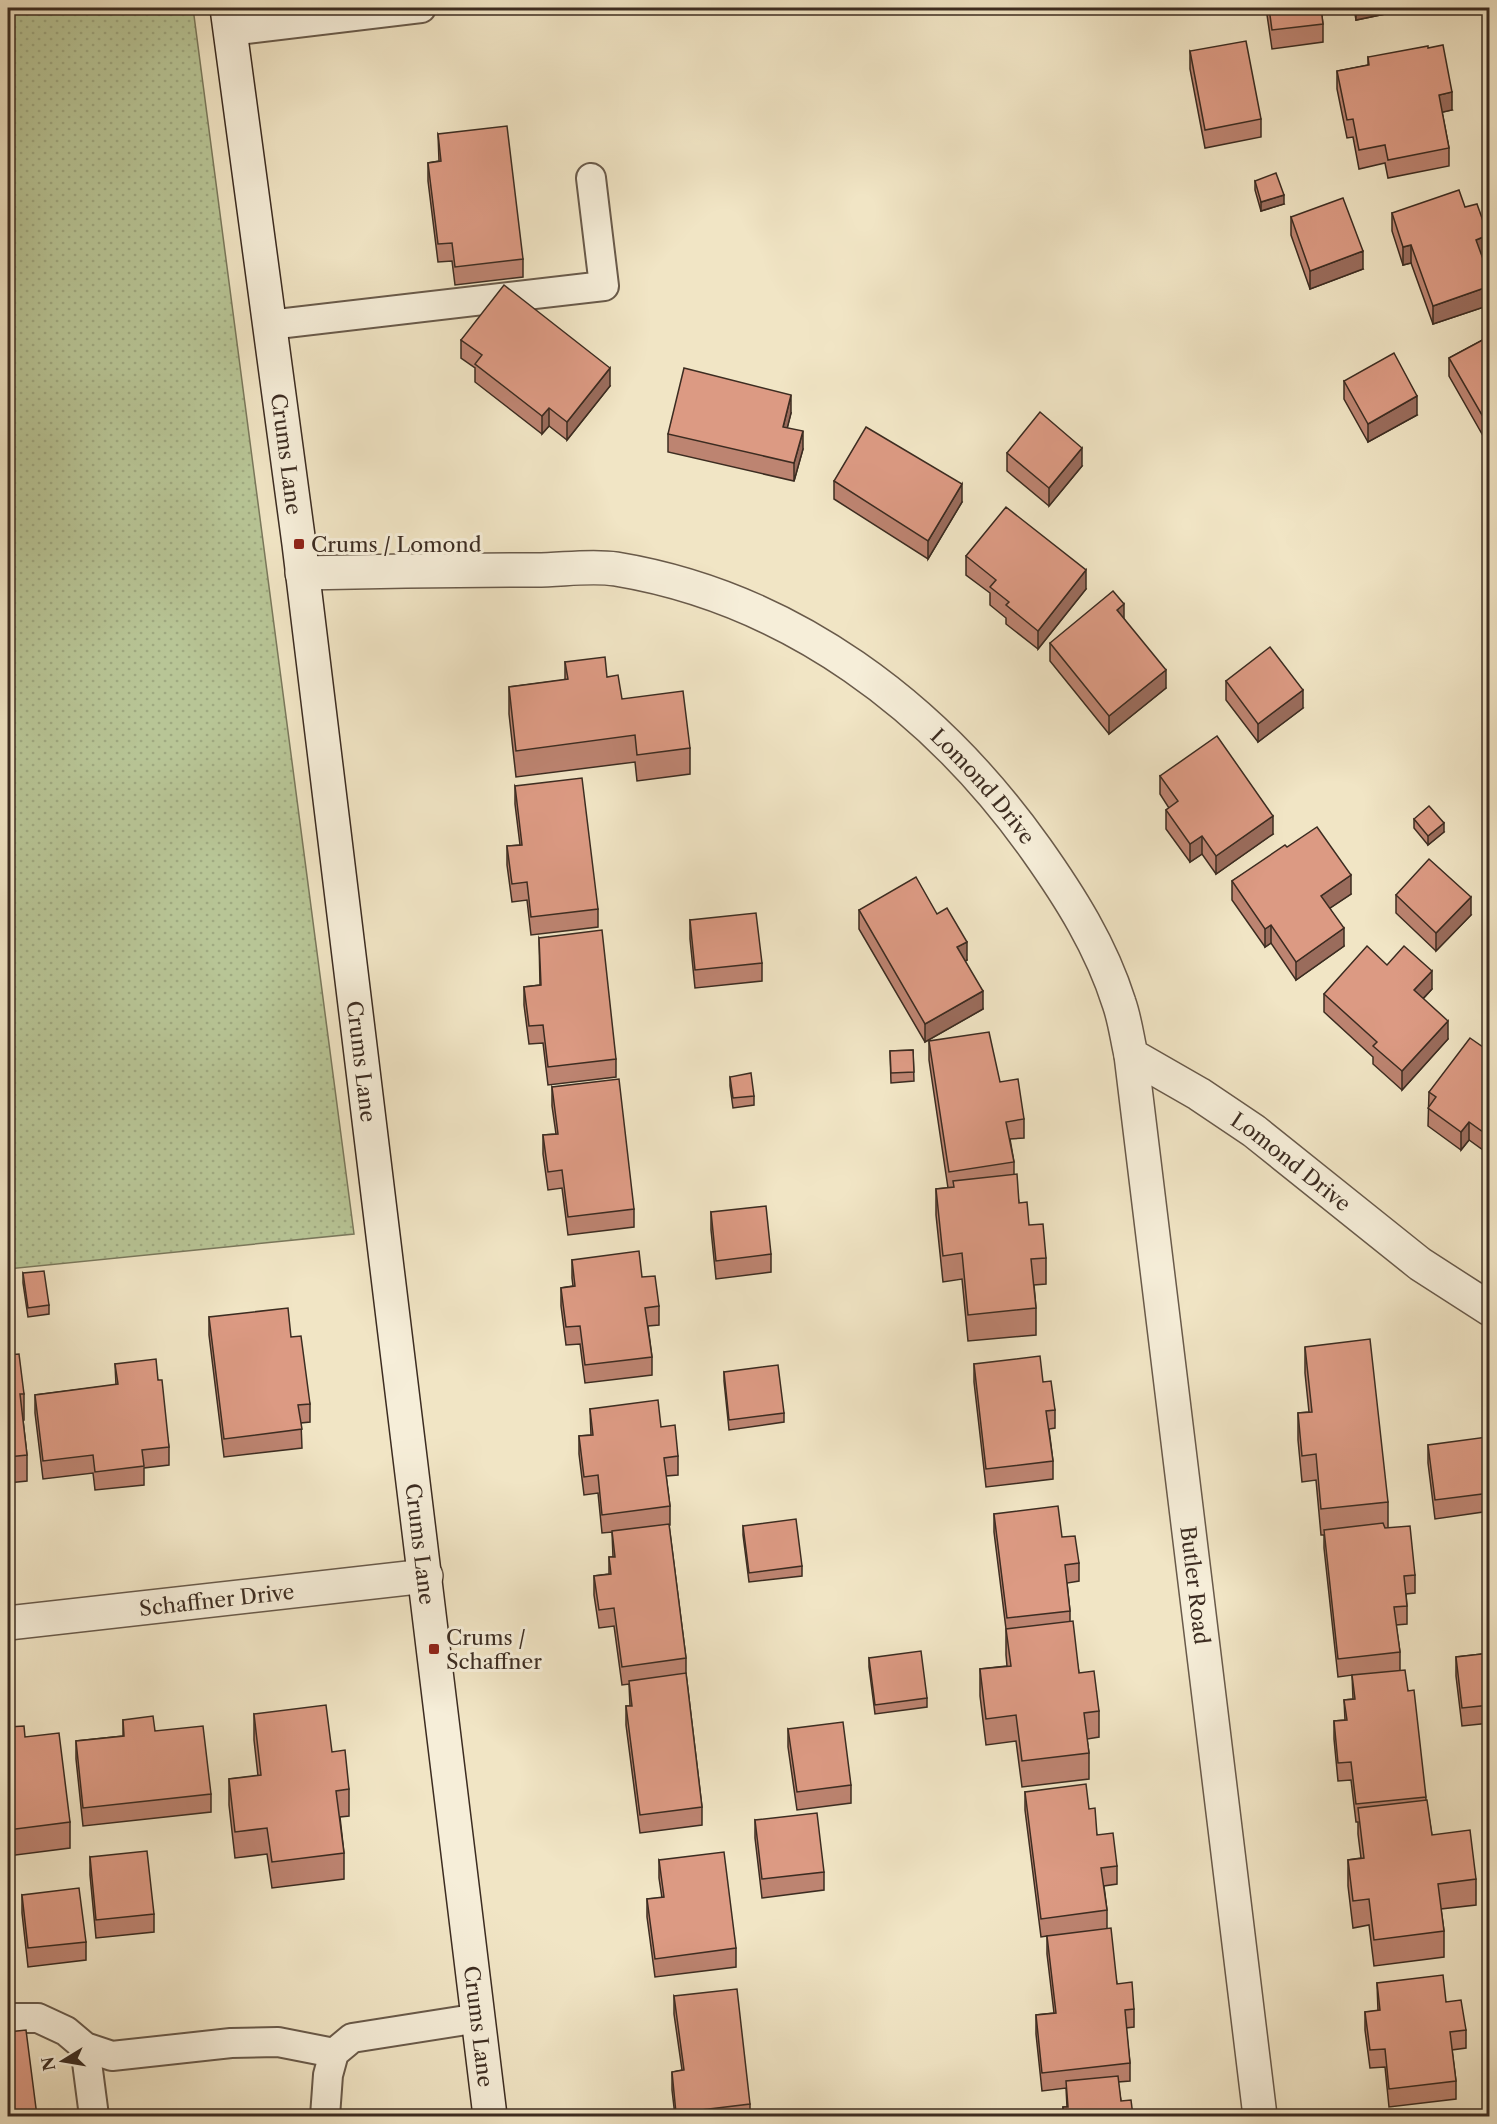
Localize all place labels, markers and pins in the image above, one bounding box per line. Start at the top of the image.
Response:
place label: Crums / Lomond [311,532,482,557]
marker: Crums / Lomond [292,537,306,551]
place label: Crums / Schaffner [446,1625,542,1674]
marker: Crums / Schaffner [427,1642,441,1656]

